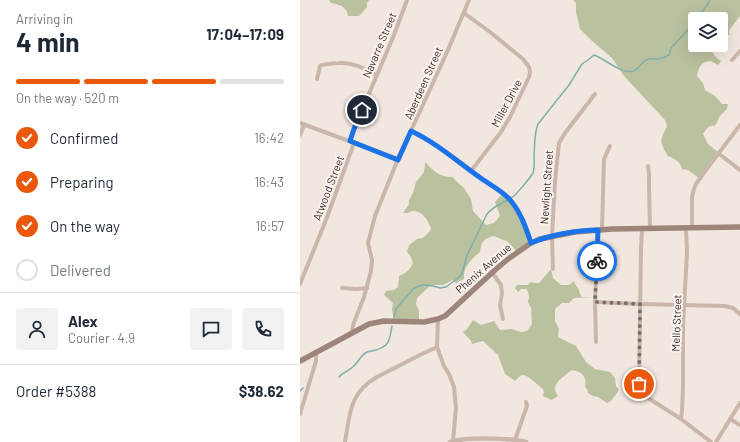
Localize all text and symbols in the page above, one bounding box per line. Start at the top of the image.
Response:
street label: Navarre Street [359,10,399,80]
text: Arriving in [16,11,73,27]
map controls [688,12,728,52]
button: layers [688,12,728,52]
text: 17:04–17:09 [206,25,284,43]
text: 4 min [16,26,80,57]
street label: Aberdeen Street [401,45,445,121]
street label: Miller Drive [488,77,524,129]
text: On the way · 520 m [16,90,119,106]
pin [345,93,379,127]
icon: home [351,99,373,121]
icon: check [16,127,38,149]
text: Confirmed [50,129,118,147]
text: 16:42 [254,130,284,146]
street label: Newlight Street [537,149,555,225]
street label: Atwood Street [310,154,346,222]
icon: check [16,171,38,193]
text: Preparing [50,173,114,191]
text: 16:43 [254,174,284,190]
icon: check [16,215,38,237]
text: On the way [50,217,120,235]
text: 16:57 [256,218,284,234]
street label: Phenix Avenue [453,240,514,296]
courier [577,241,617,281]
icon: bike [586,250,608,272]
text: Delivered [50,261,111,279]
street label: Mello Street [669,294,683,352]
button: person [16,308,58,350]
button: chat [190,308,232,350]
button: phone [242,308,284,350]
text: Alex [68,312,98,330]
text: Courier · 4.9 [68,330,135,346]
pin [622,367,656,401]
icon: bag [628,373,650,395]
text: Order #5388 [16,382,96,400]
text: $38.62 [239,382,284,400]

